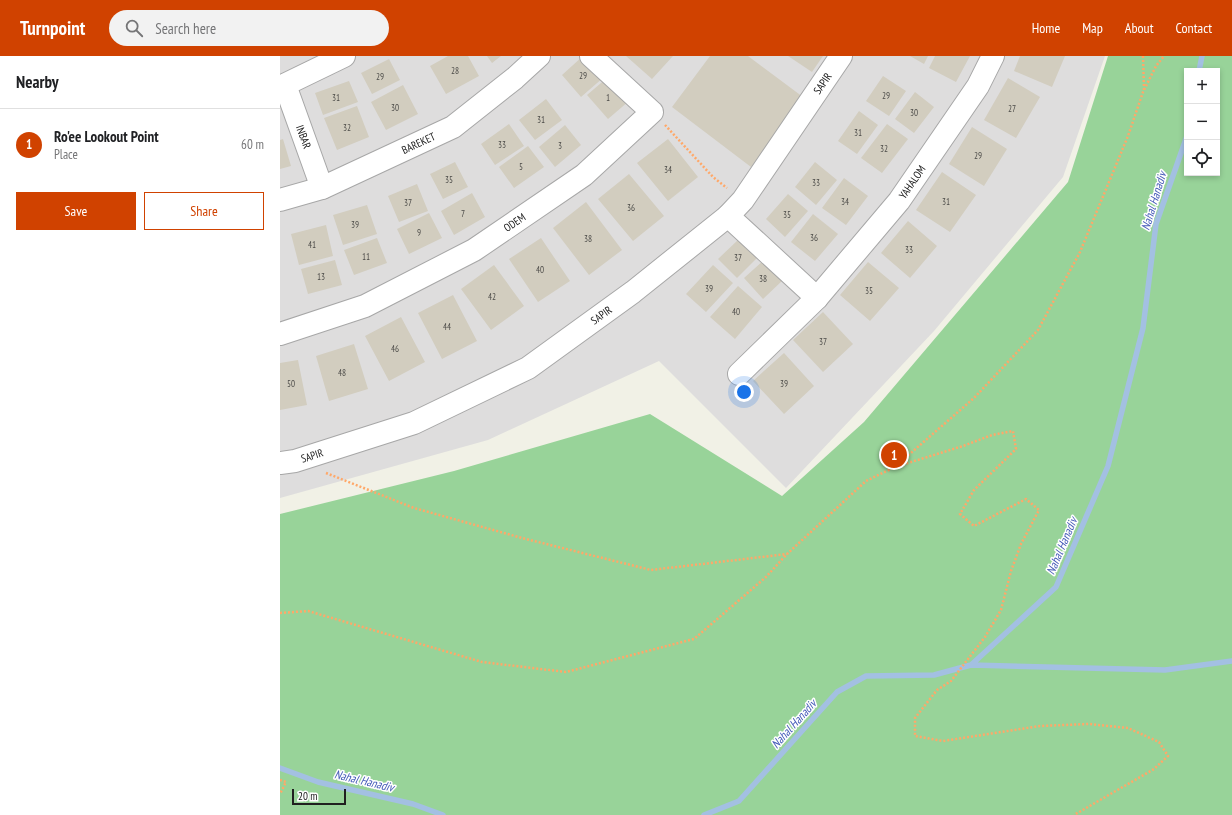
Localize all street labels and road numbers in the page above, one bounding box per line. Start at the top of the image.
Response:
street label: SAPIR [810,70,835,97]
street label: INBAR [293,123,314,151]
street label: BAREKET [399,129,437,157]
street label: YAHALOM [896,162,929,201]
street label: ODEM [501,210,528,235]
street label: SAPIR [588,303,615,327]
street label: SAPIR [299,445,325,466]

